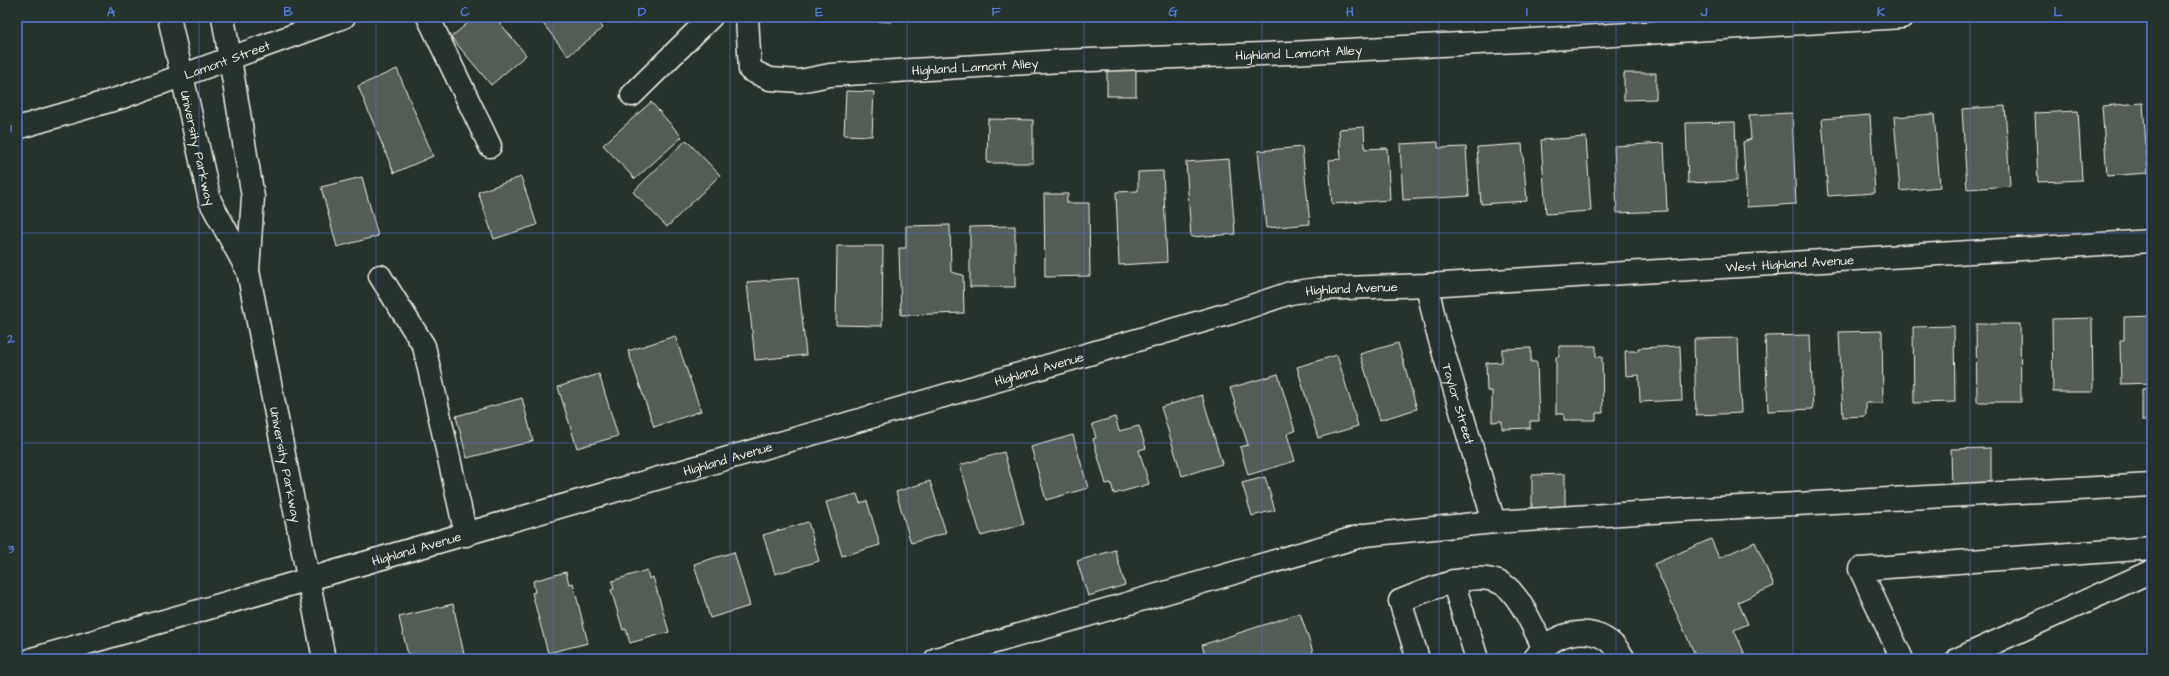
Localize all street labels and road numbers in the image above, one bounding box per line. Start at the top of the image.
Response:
street label: Lamont Street [182,36,273,84]
street label: Highland Lamont Alley [1235,41,1363,66]
street label: Highland Lamont Alley [911,54,1039,80]
street label: University Parkway [176,89,219,210]
street label: West Highland Avenue [1725,251,1855,277]
street label: Highland Avenue [1304,278,1398,301]
street label: Highland Avenue [992,348,1086,391]
street label: Taylor Street [1437,361,1479,447]
street label: University Parkway [265,406,305,524]
street label: Highland Avenue [681,438,775,481]
street label: Highland Avenue [370,528,463,571]

